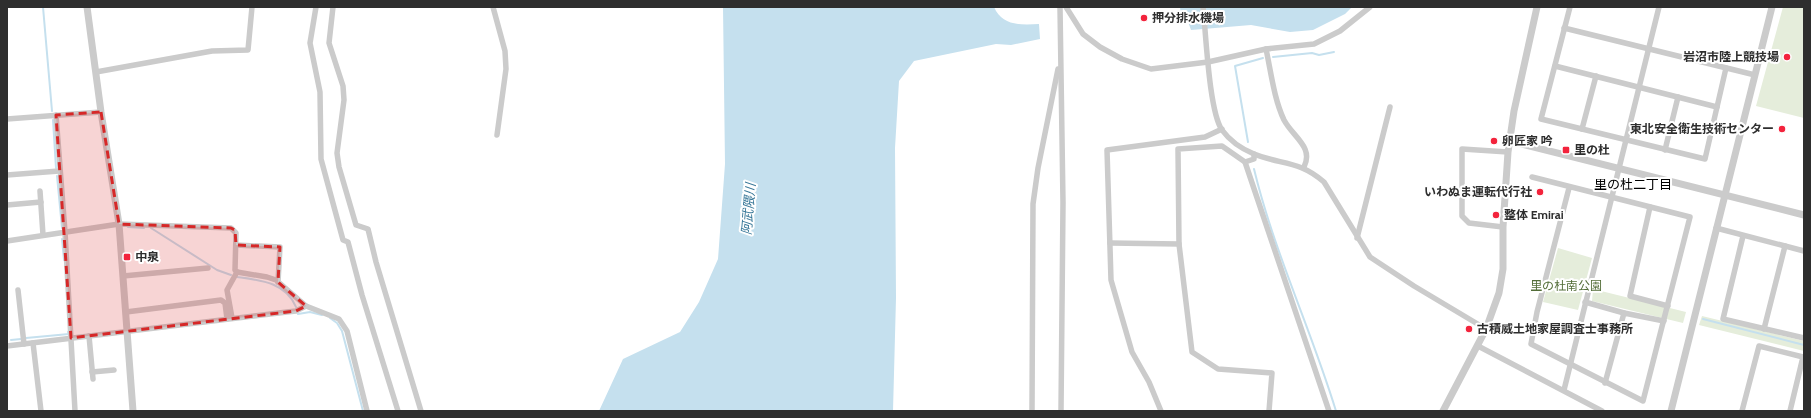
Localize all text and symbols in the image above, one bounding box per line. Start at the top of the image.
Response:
place label: 押分排水機場 [1152,10,1224,25]
marker: 押分排水機場 [1139,13,1149,23]
place label: 岩沼市陸上競技場 [1683,49,1779,64]
marker: 岩沼市陸上競技場 [1782,52,1792,62]
place label: 東北安全衛生技術センター [1630,121,1774,136]
marker: 東北安全衛生技術センター [1777,124,1787,134]
place label: 卵匠家 吟 [1502,133,1553,148]
marker: 卵匠家 吟 [1489,136,1499,146]
place label: 里の杜 [1574,142,1610,157]
marker: 里の杜 [1561,145,1571,155]
district label: 里の杜二丁目 [1594,176,1672,192]
water label: 阿武隈川 [738,180,758,236]
place label: いわぬま運転代行社 [1424,184,1532,199]
marker: いわぬま運転代行社 [1535,187,1545,197]
place label: 整体 Emirai [1504,207,1564,222]
marker: 整体 Emirai [1491,210,1501,220]
place label: 中泉 [135,249,159,264]
marker: 中泉 [122,252,132,262]
park label: 里の杜南公園 [1530,278,1602,293]
place label: 古積威土地家屋調査士事務所 [1477,321,1633,336]
marker: 古積威土地家屋調査士事務所 [1464,324,1474,334]

